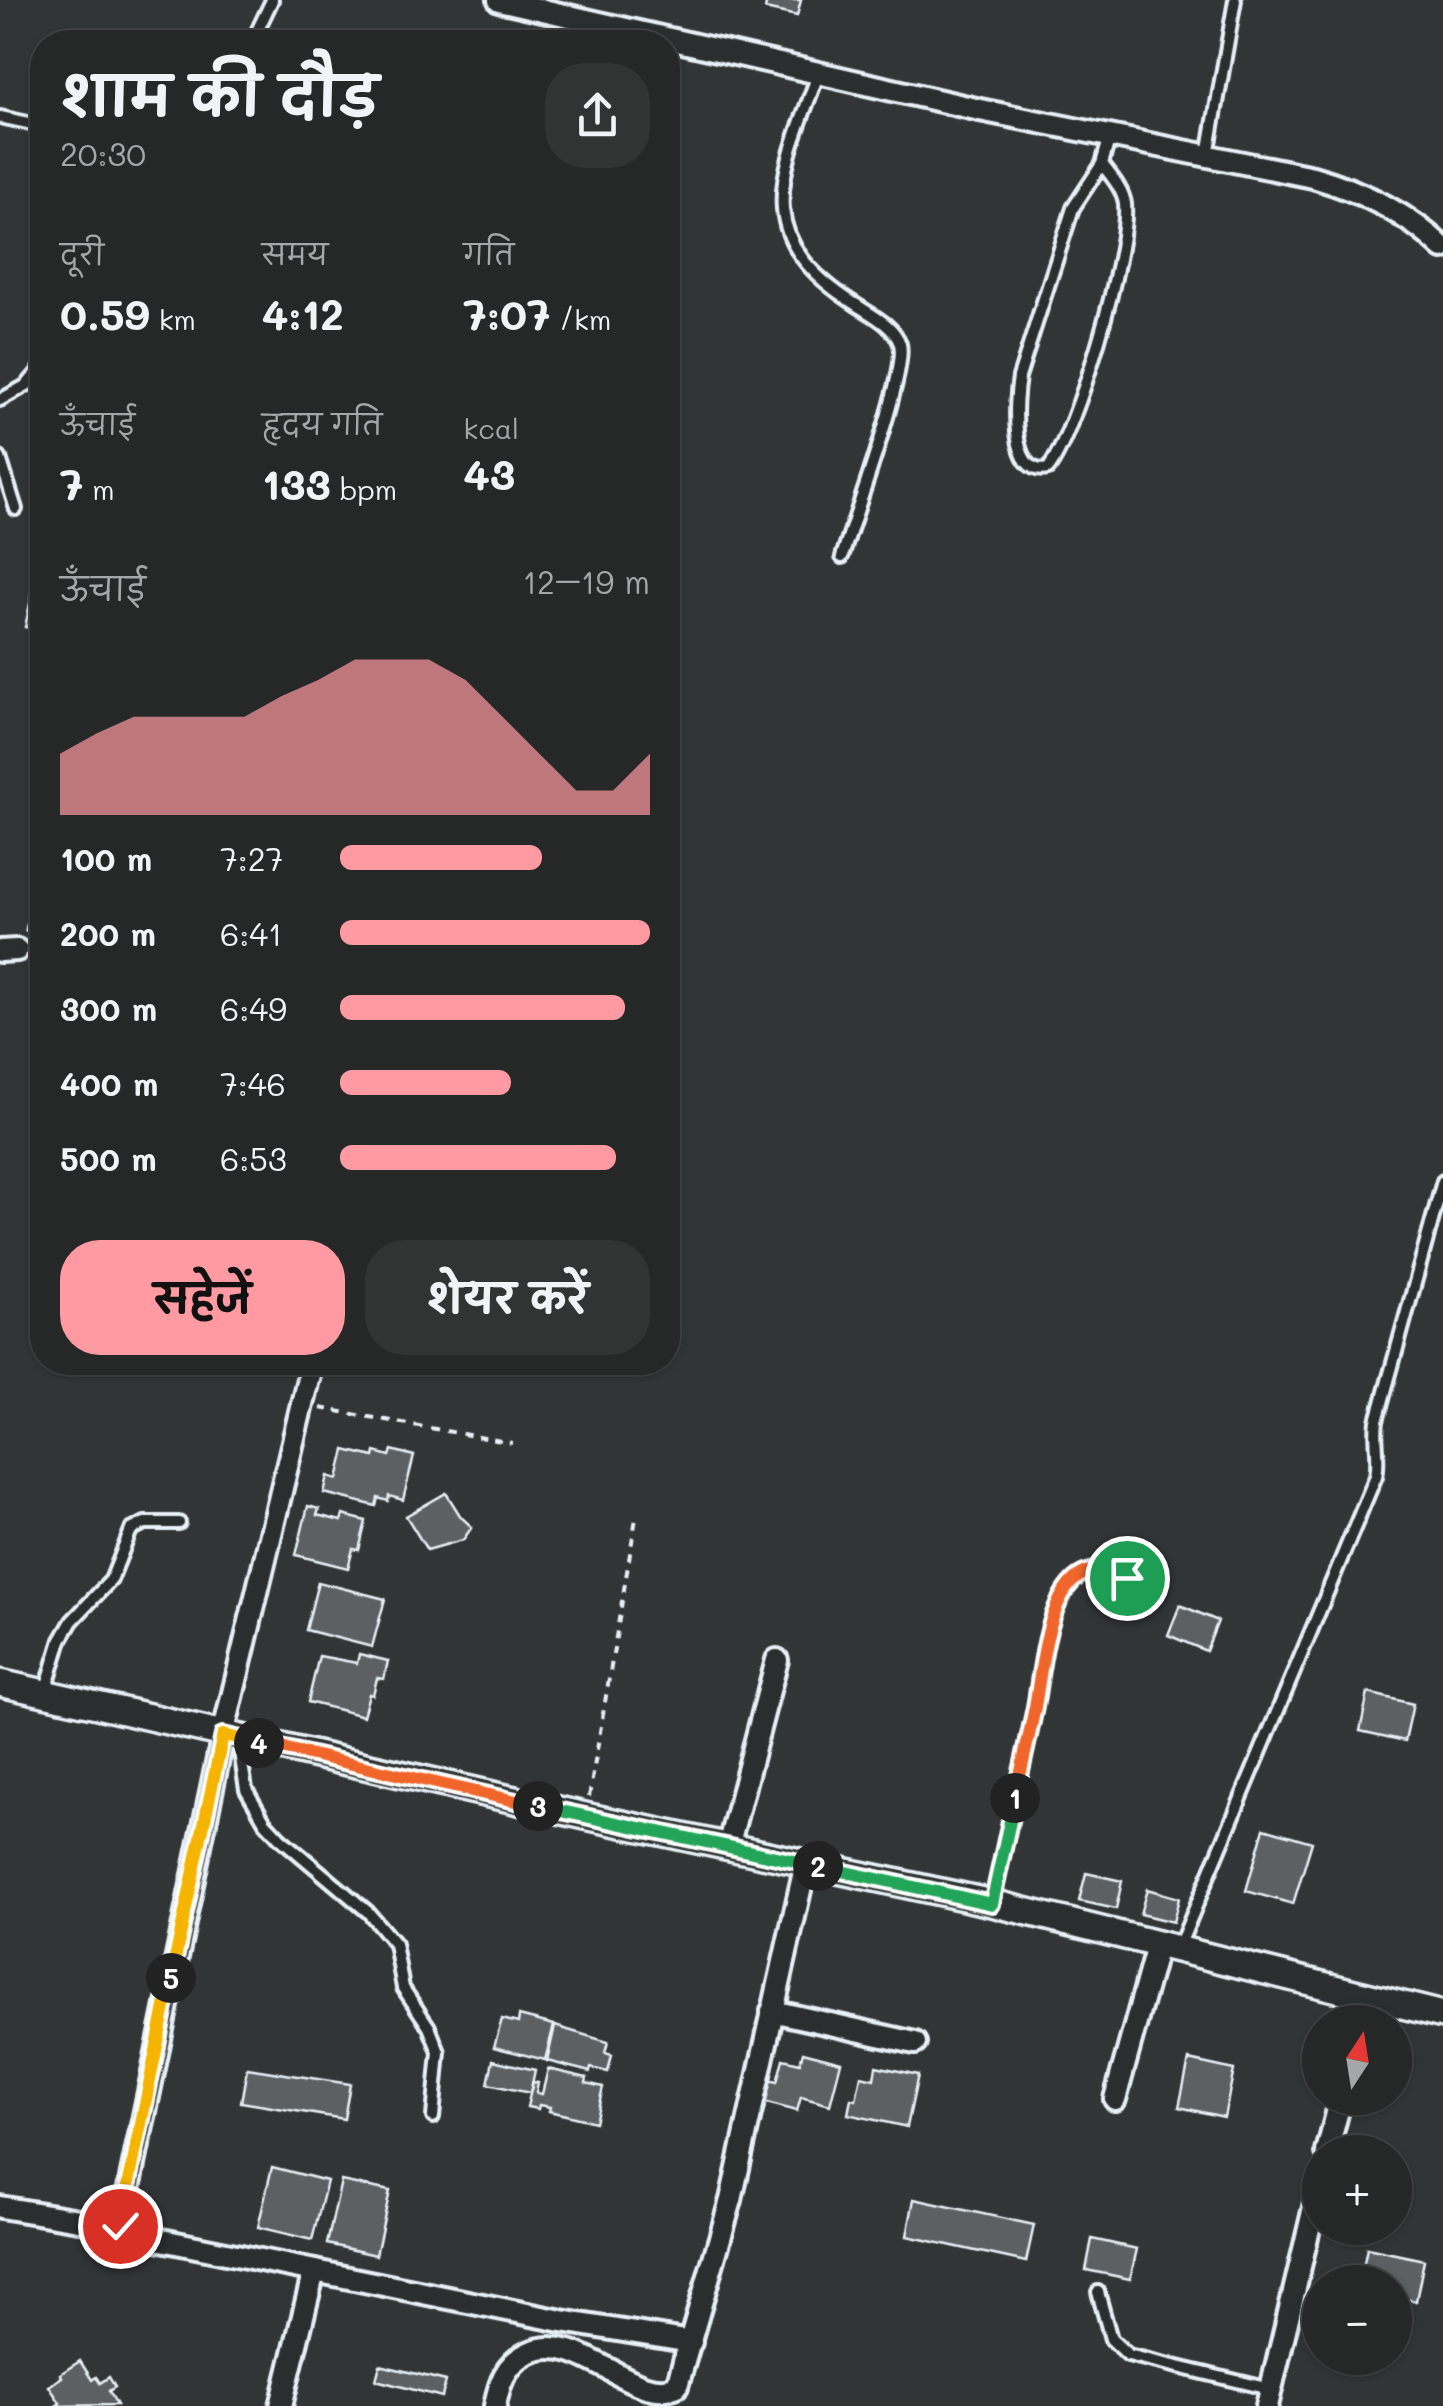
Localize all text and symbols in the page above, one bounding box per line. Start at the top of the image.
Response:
text: शाम की दौड़ [60,58,378,130]
button: share [545,63,650,168]
text: 20:30 [60,132,146,174]
text: दूरी [60,236,104,272]
text: समय [262,236,328,272]
text: गति [463,236,514,272]
text: 0.59 [60,286,150,341]
text: 4:12 [262,286,344,341]
text: 7:07 [463,286,550,341]
text: km [150,301,196,337]
text: /km [550,301,611,337]
text: ऊँचाई [60,406,135,442]
text: हृदय गति [262,406,382,442]
text: kcal [463,410,519,446]
text: 43 [463,446,515,501]
text: 7 [60,456,83,511]
text: 133 [262,456,331,511]
text: m [83,471,115,507]
text: bpm [331,471,397,507]
text: 12–19 m [523,560,650,602]
text: ऊँचाई [60,567,146,609]
text: 100 m [60,837,152,879]
text: 7:27 [220,837,283,879]
text: 200 m [60,912,156,954]
text: 6:41 [220,912,282,954]
text: 300 m [60,987,157,1029]
text: 6:49 [220,987,287,1029]
text: 400 m [60,1062,158,1104]
text: 7:46 [220,1062,286,1104]
text: 500 m [60,1137,157,1179]
text: 6:53 [220,1137,287,1179]
button: सहेजें [60,1240,345,1355]
button: शेयर करें [365,1240,650,1355]
pin [1085,1536,1170,1621]
icon: arrive [1100,1551,1155,1606]
pin: 4 [234,1718,284,1768]
text: 4 [250,1725,268,1761]
pin: 1 [990,1773,1040,1823]
text: 1 [1009,1780,1021,1816]
pin: 3 [513,1781,563,1831]
text: 3 [530,1788,546,1824]
pin: 2 [793,1841,843,1891]
text: 2 [810,1848,826,1884]
pin: 5 [146,1953,196,2003]
text: 5 [163,1960,179,1996]
north arrow [1302,2005,1412,2115]
map controls [1302,2005,1412,2375]
button: + [1302,2135,1412,2245]
pin [78,2184,163,2269]
icon: check [93,2199,148,2254]
button: − [1302,2265,1412,2375]

